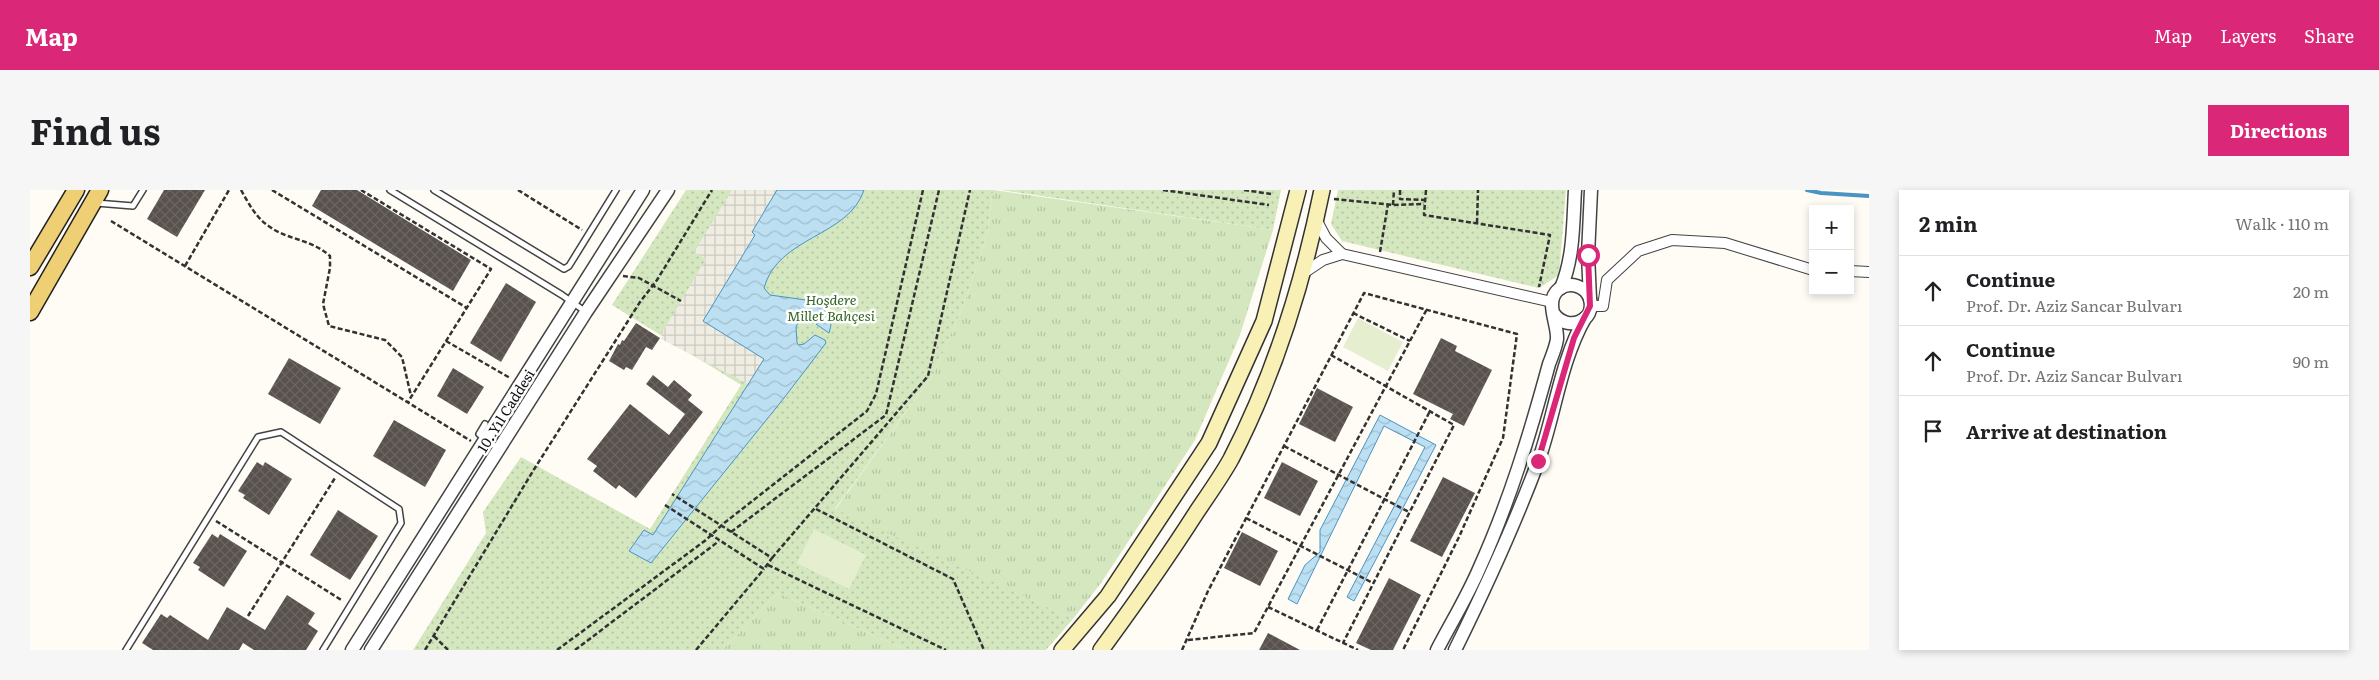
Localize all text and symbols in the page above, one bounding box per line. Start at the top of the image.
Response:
text: Map [25,18,78,53]
text: Map [2154,22,2192,49]
text: Layers [2220,22,2276,49]
text: Share [2304,22,2354,49]
text: Find us [30,104,160,156]
button: Directions [2208,105,2349,156]
map controls [1809,205,1854,295]
button: + [1809,205,1854,250]
text: 2 min [1919,207,1978,238]
text: Walk · 110 m [2235,211,2329,235]
route start [1577,244,1600,267]
button: − [1809,250,1854,295]
text: Continue [1966,265,2055,293]
icon: ahead [1919,277,1947,305]
text: 20 m [2293,279,2329,303]
park label: Hoşdere Millet Bahçesi [787,289,876,325]
text: Prof. Dr. Aziz Sancar Bulvarı [1966,293,2182,317]
text: Continue [1966,335,2055,363]
icon: ahead [1919,347,1947,375]
text: 90 m [2293,349,2329,373]
text: Prof. Dr. Aziz Sancar Bulvarı [1966,363,2182,387]
street label: 10. Yıl Caddesi [472,365,539,456]
icon: arrive [1919,417,1947,445]
text: Arrive at destination [1966,417,2167,445]
route end [1527,450,1550,473]

